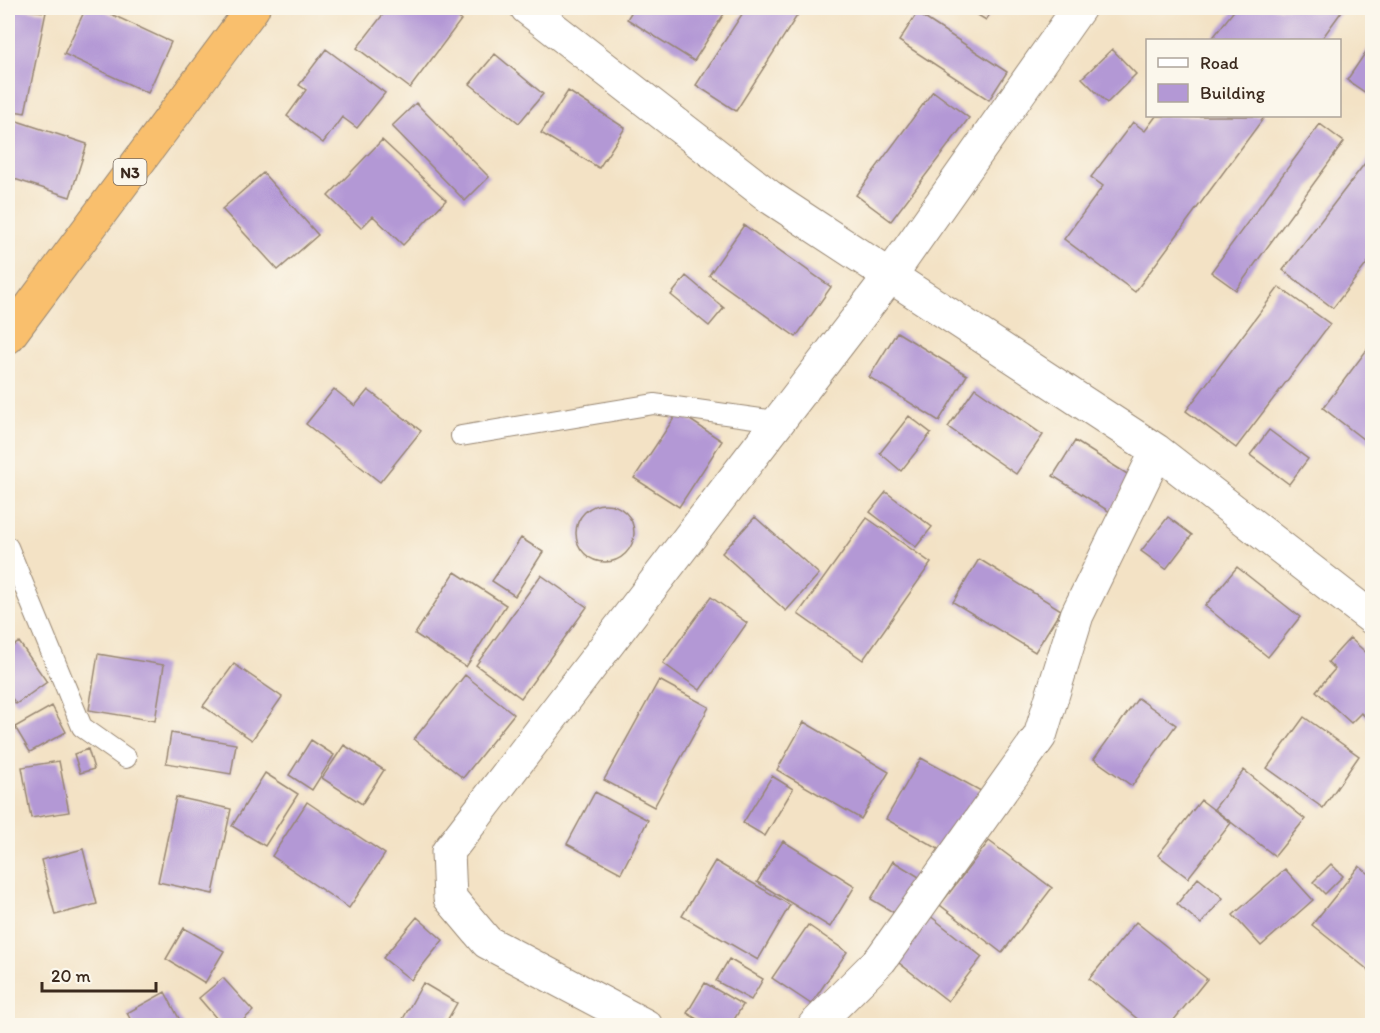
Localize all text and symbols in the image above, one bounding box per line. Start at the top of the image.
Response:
legend [1146,39,1341,117]
text: Road [1200,52,1239,74]
text: Building [1200,82,1266,104]
road number: N3 [114,159,146,185]
scale bar [42,955,156,993]
text: 20 m [51,965,91,987]

